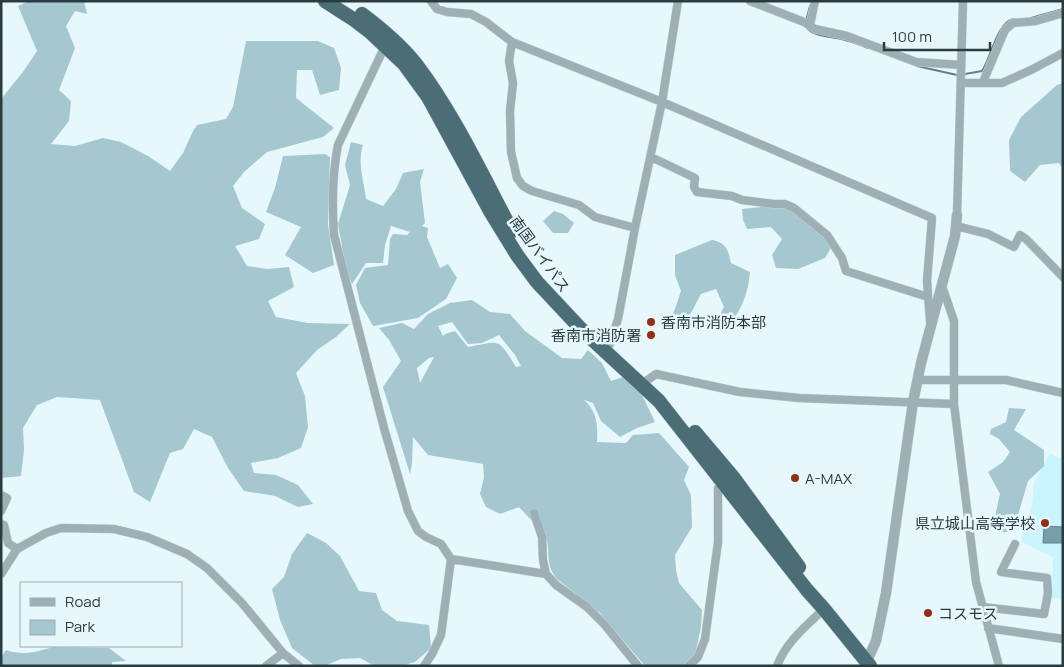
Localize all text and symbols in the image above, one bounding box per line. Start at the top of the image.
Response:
scale bar [884,20,990,52]
text: 100 m [892,26,932,47]
street label: 南国バイパス [505,212,575,296]
place label: 香南市消防本部 [661,312,766,333]
marker: 香南市消防本部 [645,316,657,328]
place label: 香南市消防署 [551,325,641,346]
marker: 香南市消防署 [645,329,657,341]
place label: A-MAX [805,468,852,489]
marker: A-MAX [789,472,801,484]
place label: 県立城山高等学校 [915,513,1035,534]
marker: 県立城山高等学校 [1039,517,1051,529]
legend [20,582,182,647]
text: Road [65,591,101,612]
place label: コスモス [938,603,998,624]
marker: コスモス [922,607,934,619]
text: Park [65,616,95,637]

